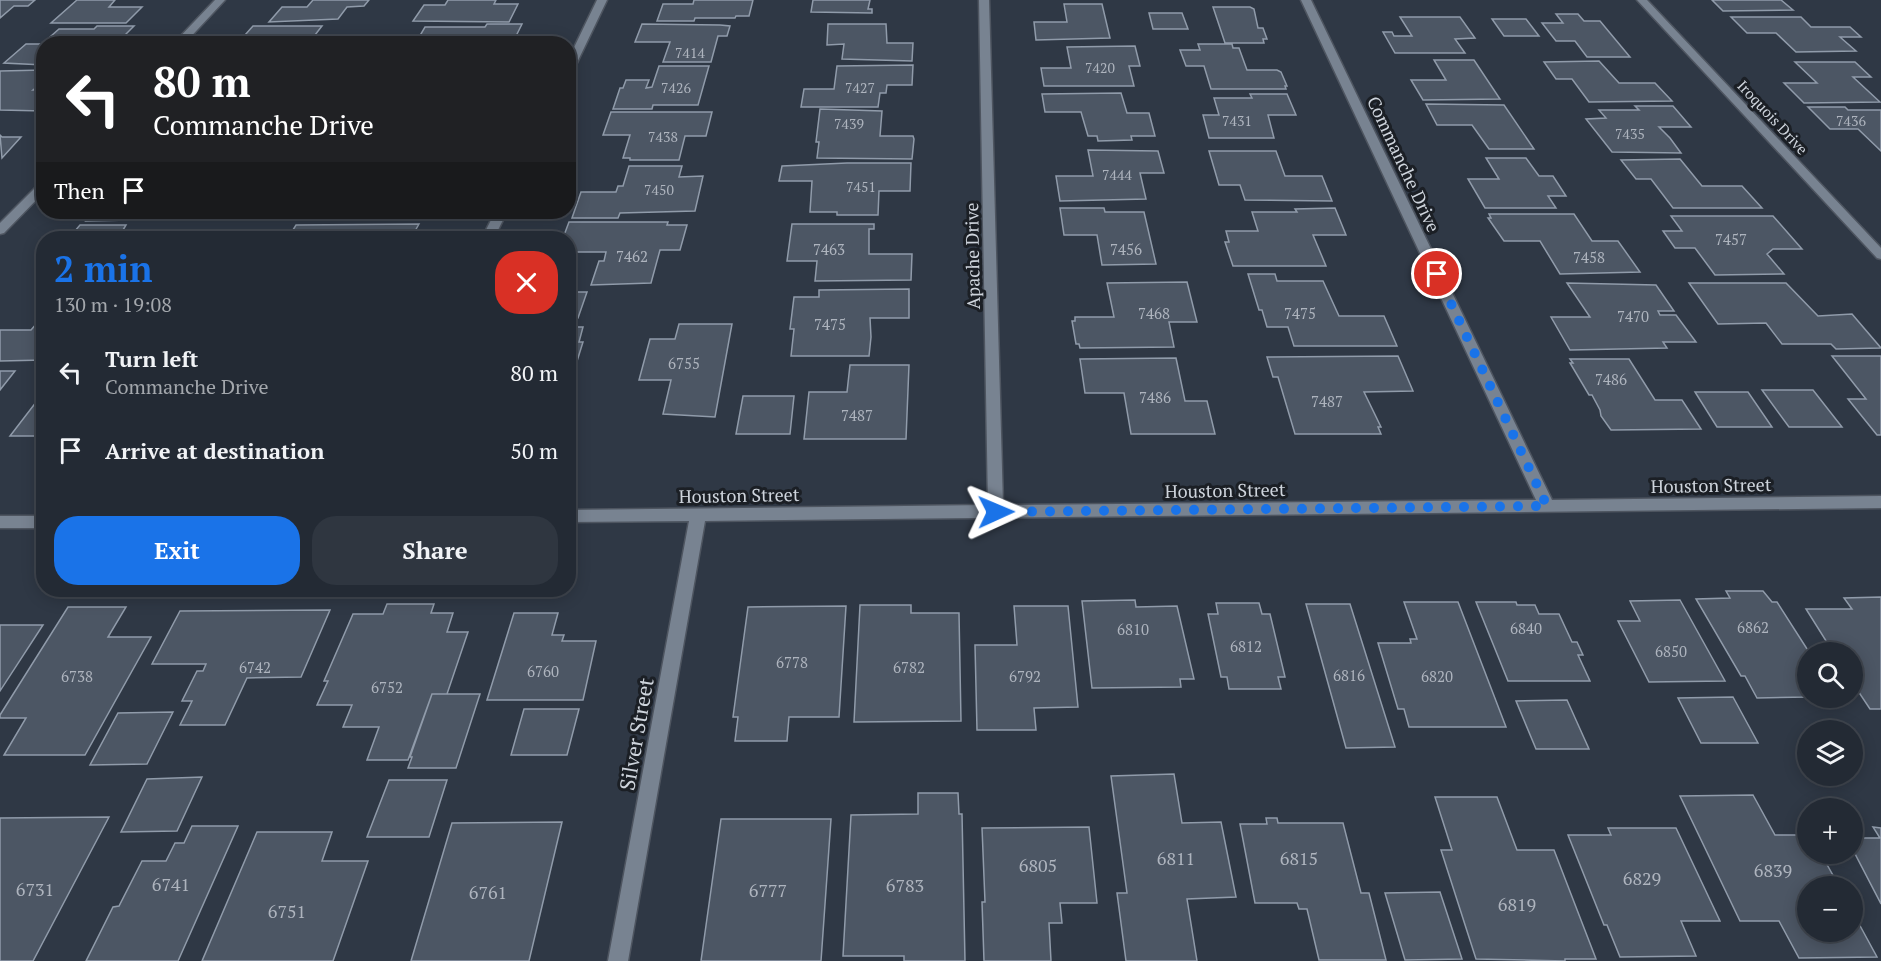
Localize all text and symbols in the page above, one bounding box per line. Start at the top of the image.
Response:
house number: 7414 [675,43,705,62]
text: 80 m [153,53,251,109]
house number: 7420 [1085,58,1115,77]
icon: left [54,60,132,138]
street label: Iroquois Drive [1733,75,1813,159]
house number: 7426 [661,78,691,97]
house number: 7427 [845,78,875,97]
street label: Commanche Drive [1362,92,1446,236]
text: Commanche Drive [153,107,374,143]
house number: 7431 [1222,111,1252,130]
house number: 7436 [1836,111,1866,130]
house number: 7439 [834,114,864,133]
house number: 7435 [1615,124,1645,143]
house number: 7438 [648,127,678,146]
house number: 7444 [1102,165,1132,184]
icon: arrive [117,174,150,207]
text: Then [54,176,105,205]
house number: 7451 [846,177,876,196]
house number: 7450 [644,180,674,199]
street label: Apache Drive [959,202,985,310]
house number: 7457 [1715,229,1747,249]
house number: 7463 [813,239,845,259]
house number: 7456 [1110,239,1142,259]
text: 2 min [54,245,152,292]
house number: 7462 [616,246,648,266]
house number: 7458 [1573,247,1605,267]
pin [1411,248,1462,299]
button: close [495,251,558,314]
icon: arrive [1420,257,1453,290]
text: 130 m · 19:08 [54,291,172,318]
house number: 7468 [1138,303,1170,323]
house number: 7475 [1284,303,1316,323]
house number: 7470 [1617,306,1649,326]
house number: 7475 [814,314,846,334]
text: Turn left [105,344,198,373]
house number: 6755 [668,353,700,373]
icon: left [54,356,87,389]
text: 80 m [510,358,558,387]
house number: 7486 [1595,369,1627,389]
text: Commanche Drive [105,373,269,400]
house number: 7486 [1139,387,1171,407]
house number: 7487 [1311,391,1343,411]
house number: 7487 [841,405,873,425]
icon: arrive [54,434,87,467]
text: Arrive at destination [105,436,324,465]
text: 50 m [510,436,558,465]
street label: Houston Street [1650,472,1772,498]
street label: Houston Street [1164,477,1286,503]
position arrow [964,480,1028,544]
street label: Houston Street [678,482,800,508]
button: Exit [54,516,300,585]
button: Share [312,516,558,585]
house number: 6862 [1737,617,1769,637]
house number: 6840 [1510,618,1542,638]
house number: 6810 [1117,619,1149,639]
house number: 6812 [1230,636,1262,656]
house number: 6850 [1655,641,1687,661]
map controls [1797,642,1863,942]
button: search [1797,642,1863,708]
house number: 6778 [776,652,808,672]
house number: 6742 [239,657,271,677]
house number: 6782 [893,657,925,677]
house number: 6760 [527,661,559,681]
house number: 6816 [1333,665,1365,685]
house number: 6738 [61,666,93,686]
house number: 6792 [1009,666,1041,686]
house number: 6820 [1421,666,1453,686]
street label: Silver Street [612,675,660,793]
house number: 6752 [371,677,403,697]
button: layers [1797,720,1863,786]
button: + [1797,798,1863,864]
house number: 6811 [1157,846,1195,870]
house number: 6815 [1280,846,1318,870]
house number: 6805 [1019,853,1057,877]
house number: 6839 [1754,858,1792,882]
house number: 6829 [1623,866,1661,890]
house number: 6741 [152,872,190,896]
house number: 6783 [886,873,924,897]
button: − [1797,876,1863,942]
house number: 6731 [16,877,54,901]
house number: 6777 [749,878,787,902]
house number: 6761 [469,880,507,904]
house number: 6819 [1498,892,1536,916]
house number: 6751 [268,899,306,923]

